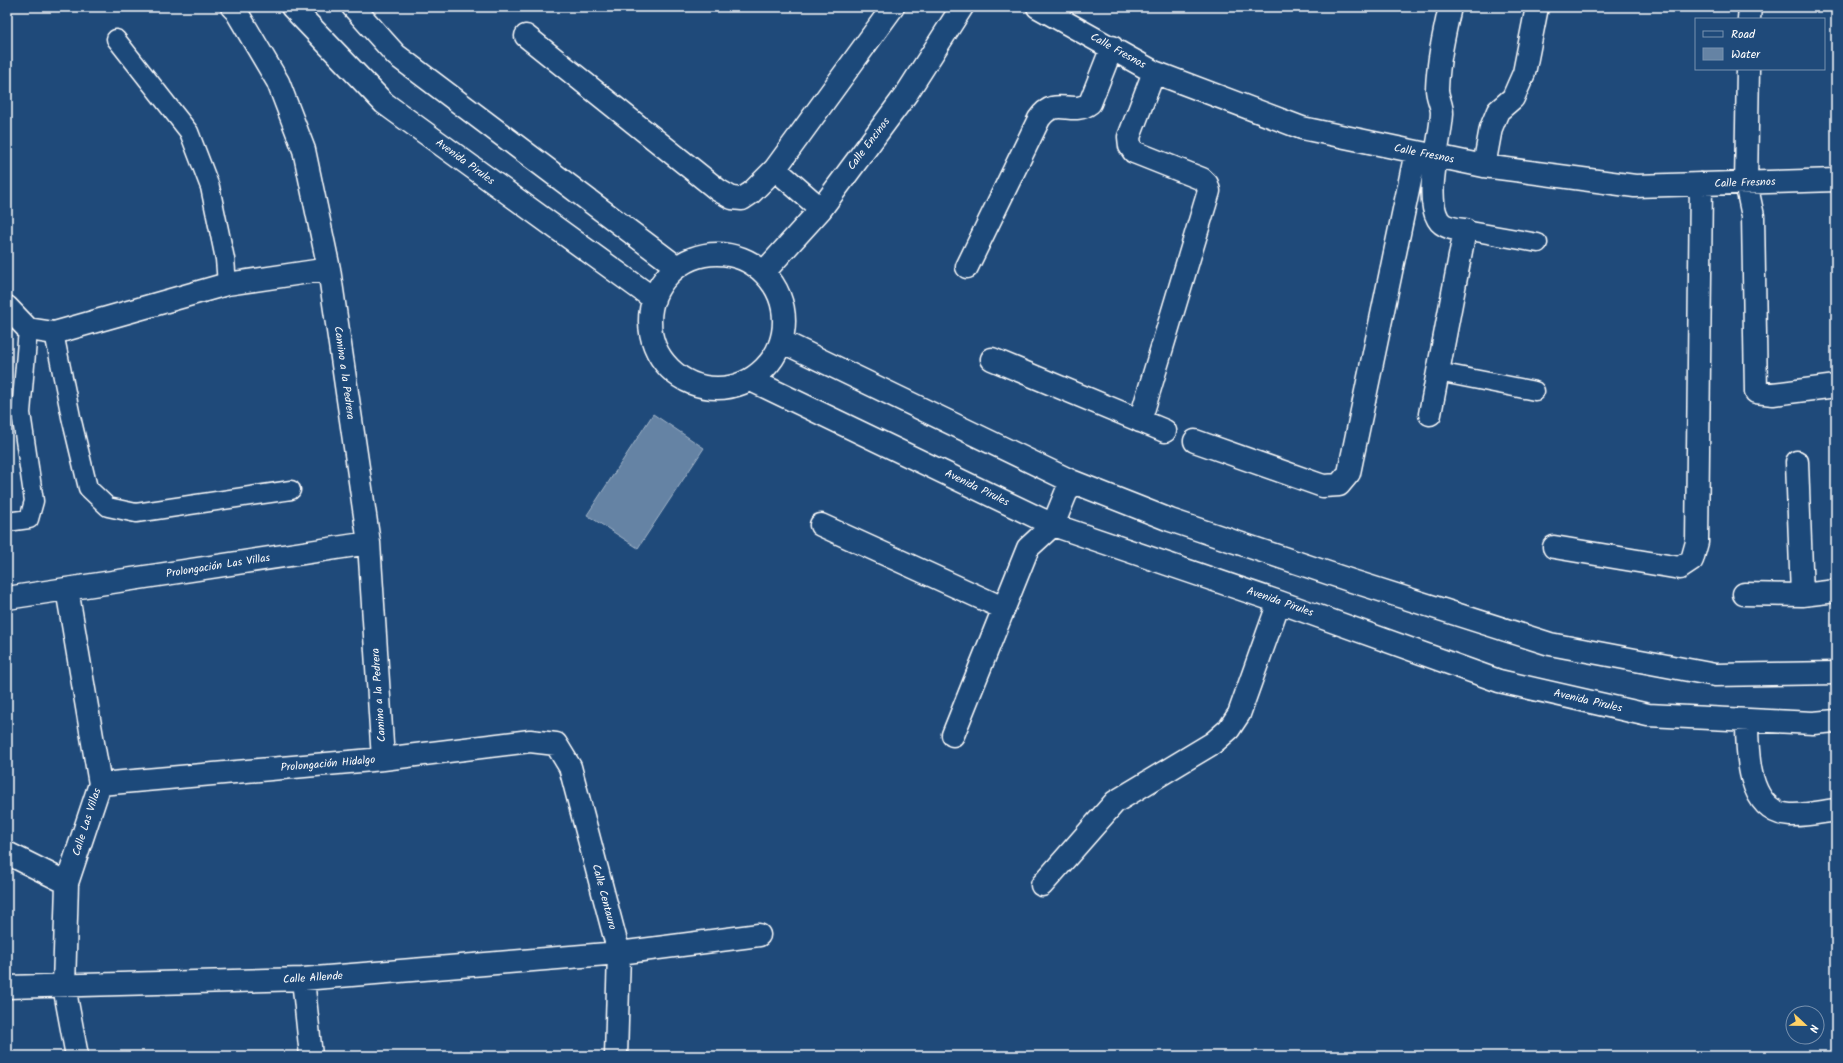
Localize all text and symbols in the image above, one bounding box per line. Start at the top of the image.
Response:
legend [1695,18,1825,70]
text: Road [1731,25,1756,44]
street label: Calle Fresnos [1087,28,1149,74]
text: Water [1731,45,1761,64]
street label: Calle Encinos [843,114,895,174]
street label: Avenida Pirules [432,134,499,190]
street label: Calle Fresnos [1392,139,1456,169]
street label: Calle Fresnos [1714,173,1776,193]
street label: Camino a la Pedrera [329,325,359,421]
street label: Avenida Pirules [942,465,1013,511]
street label: Prolongación Las Villas [165,549,272,583]
street label: Avenida Pirules [1244,582,1316,622]
street label: Camino a la Pedrera [367,647,391,743]
street label: Avenida Pirules [1552,684,1624,718]
street label: Prolongación Hidalgo [280,751,376,777]
street label: Calle Las Villas [68,785,107,858]
street label: Calle Centauro [587,862,621,932]
street label: Calle Allende [283,967,344,989]
north arrow [1785,1005,1825,1045]
text: N [1804,1022,1823,1035]

